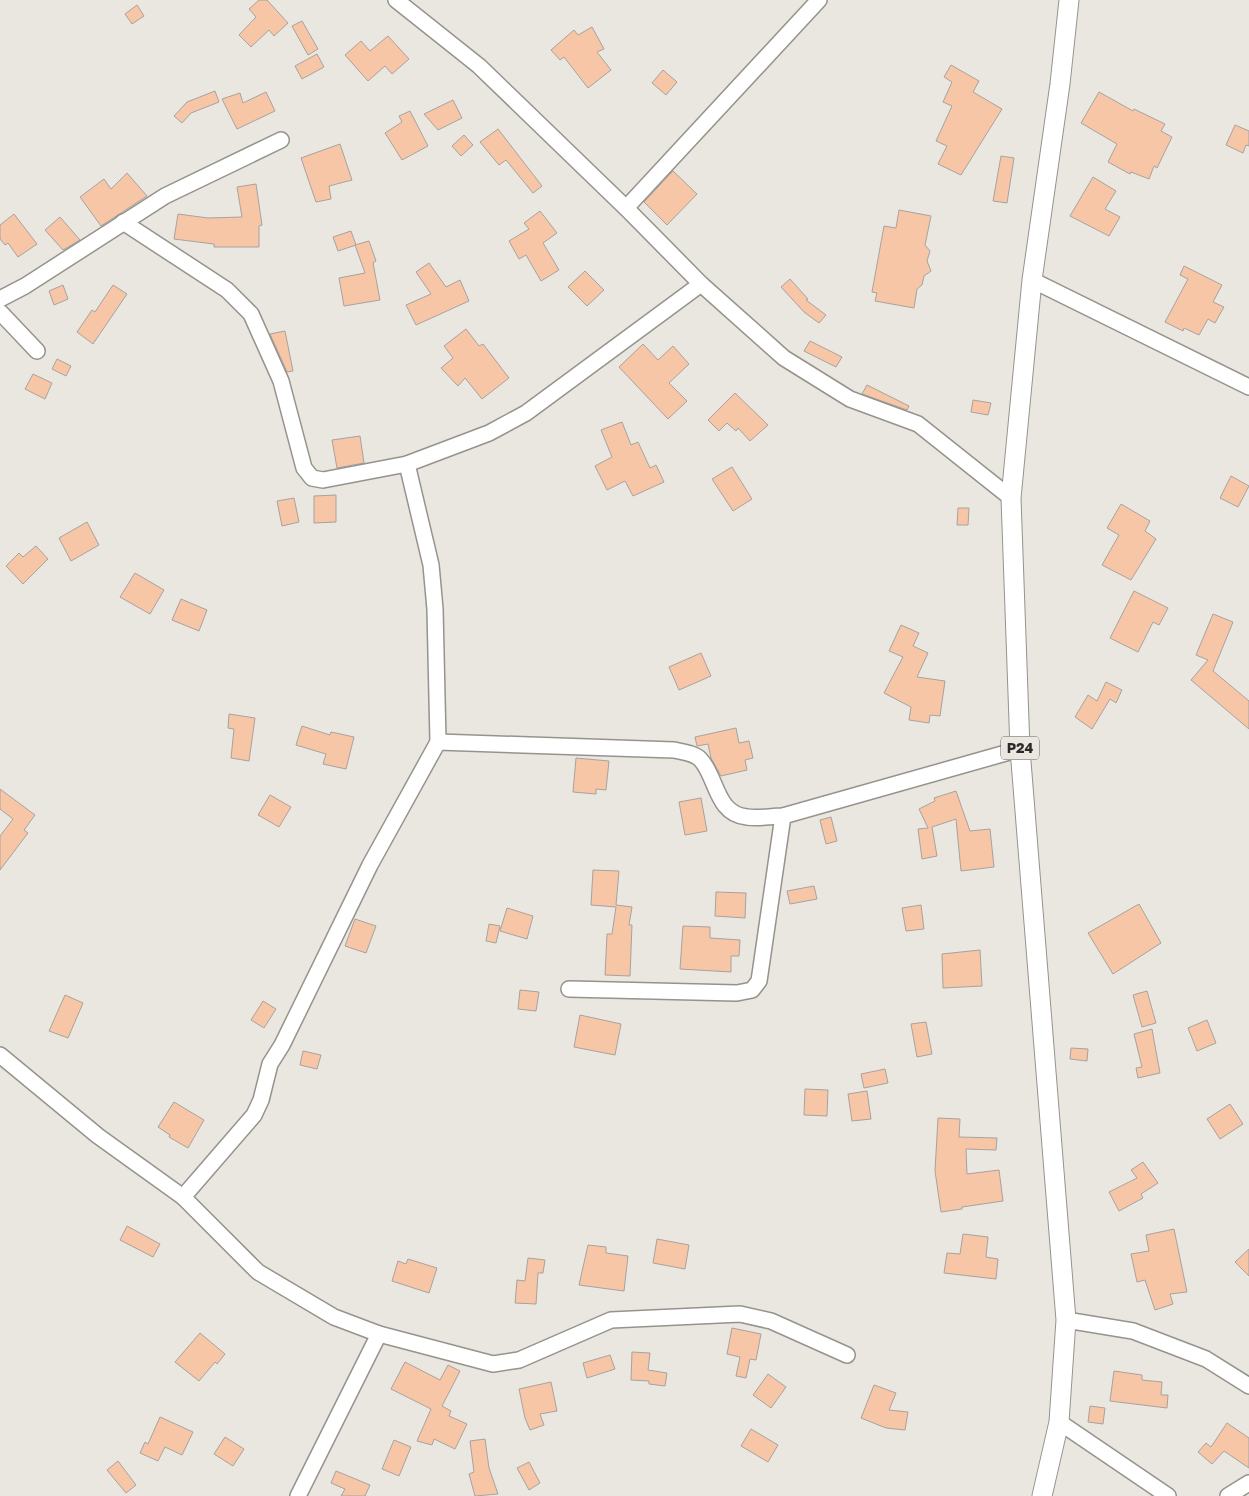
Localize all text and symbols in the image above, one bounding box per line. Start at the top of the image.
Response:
road number: P24 [1001,736,1039,760]

